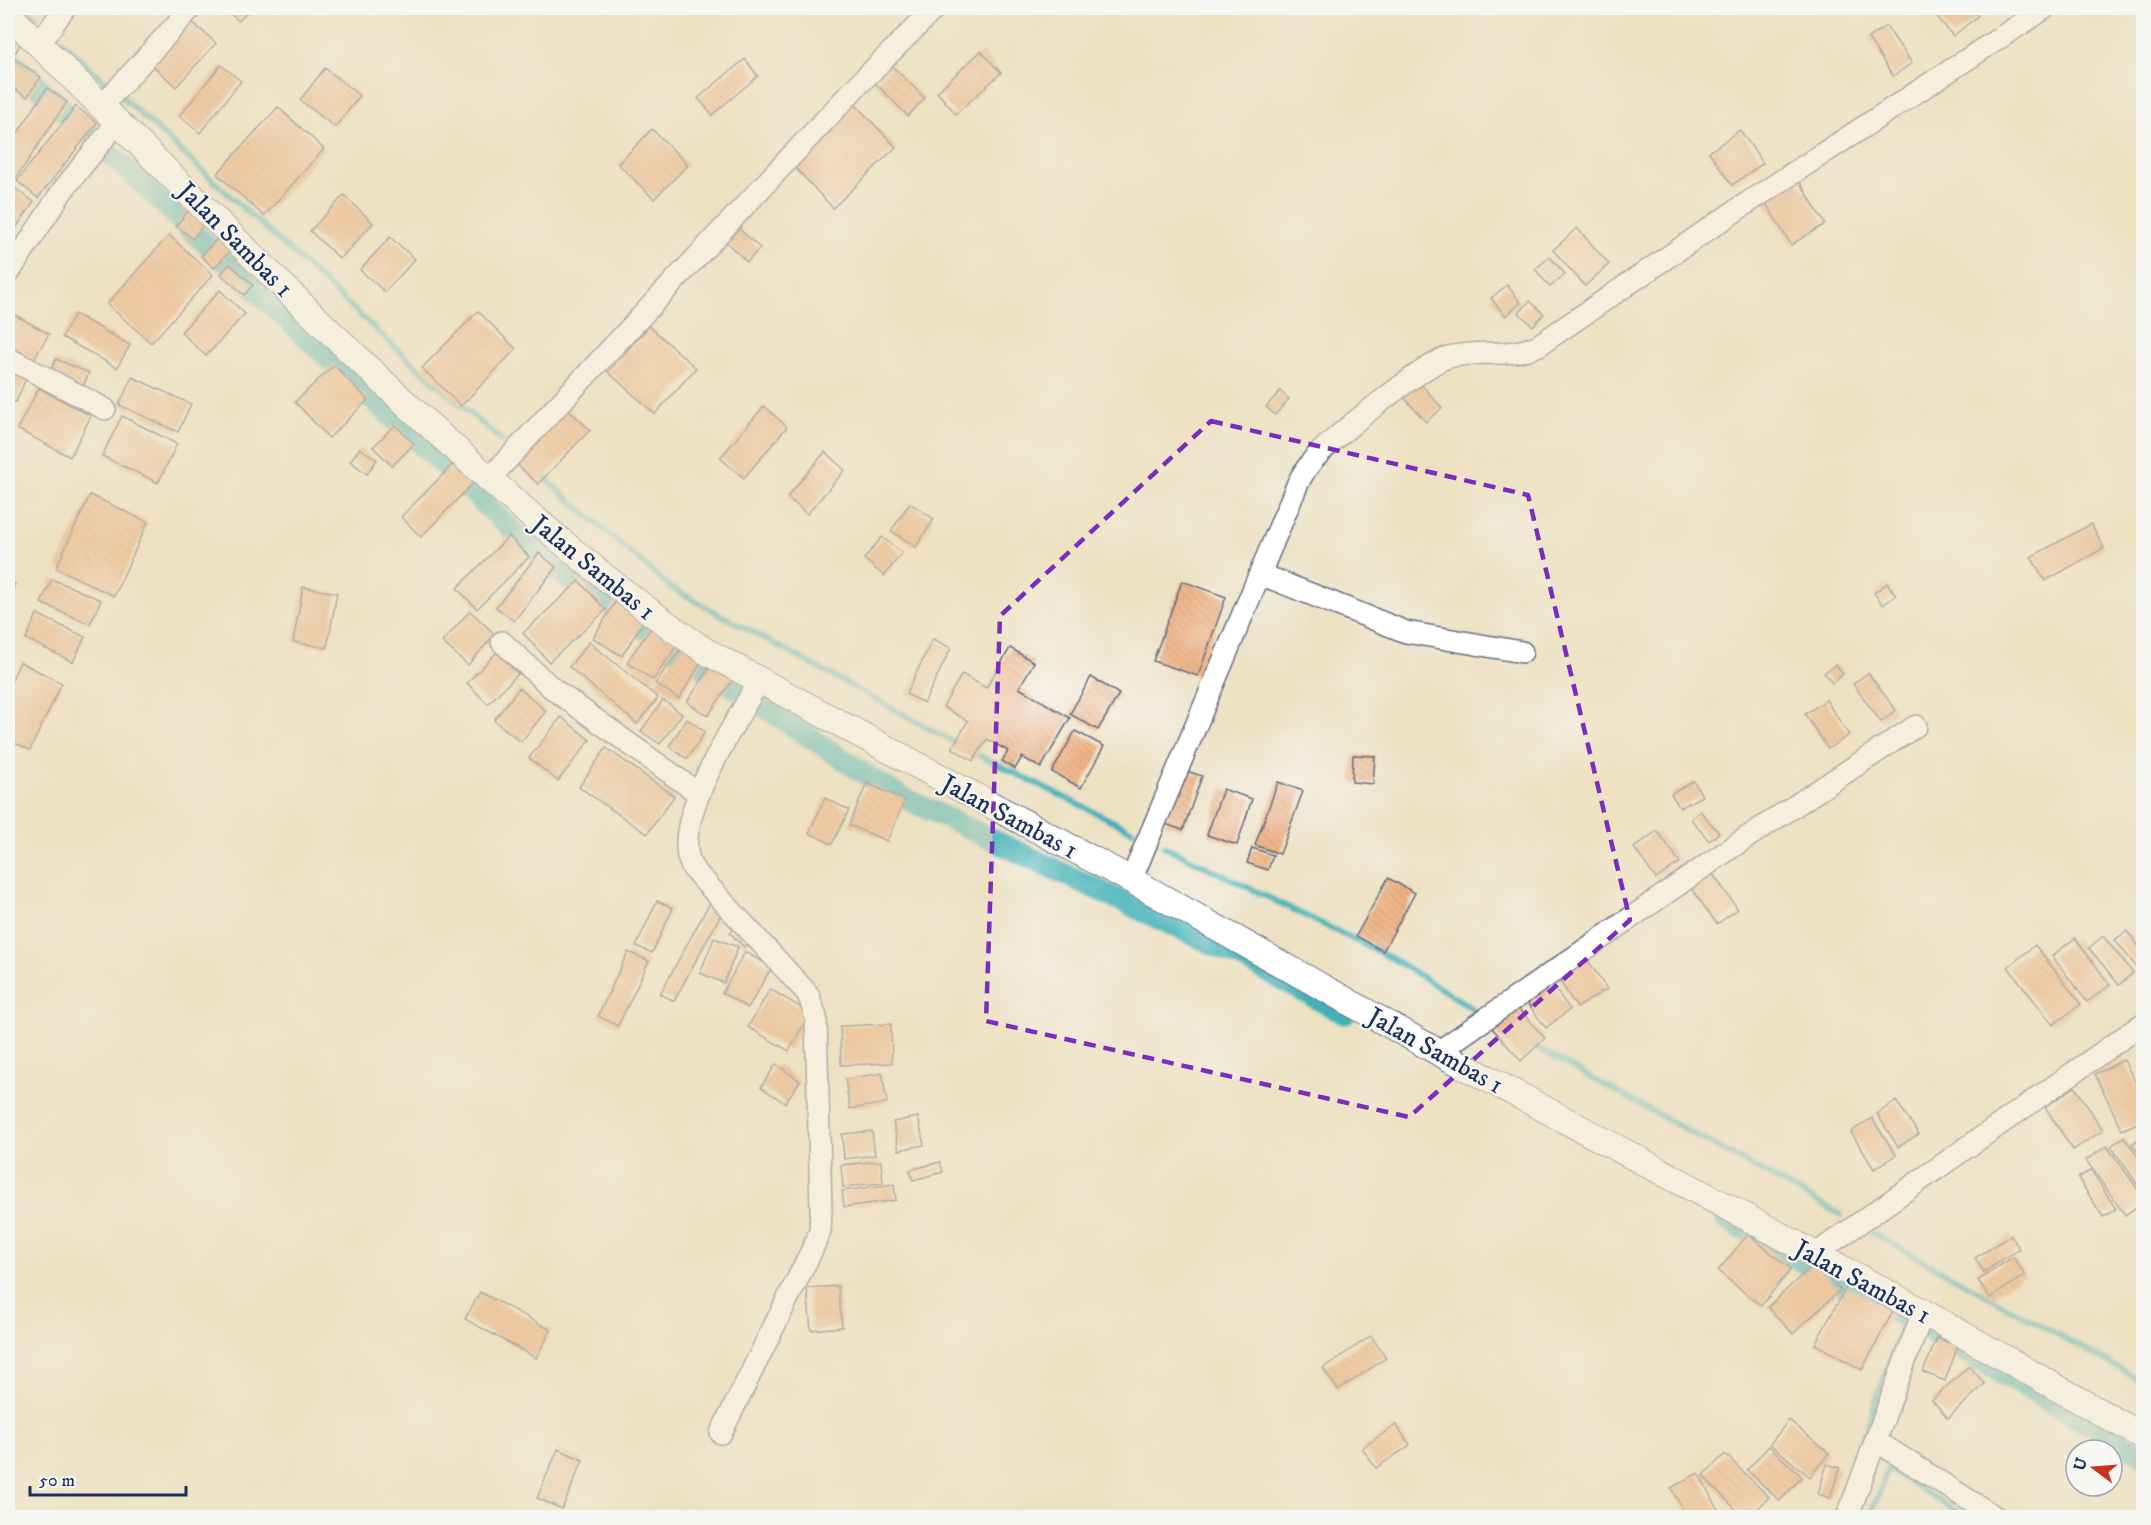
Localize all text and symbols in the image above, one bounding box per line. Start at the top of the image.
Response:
street label: Jalan Sambas 1 [169,174,300,305]
street label: Jalan Sambas 1 [523,507,662,628]
street label: Jalan Sambas 1 [934,767,1083,867]
street label: Jalan Sambas 1 [1360,1000,1509,1102]
street label: Jalan Sambas 1 [1787,1232,1936,1332]
north arrow [2064,1438,2124,1498]
text: U [2069,1455,2092,1473]
scale bar [30,1459,186,1497]
text: 50 m [39,1470,75,1492]

